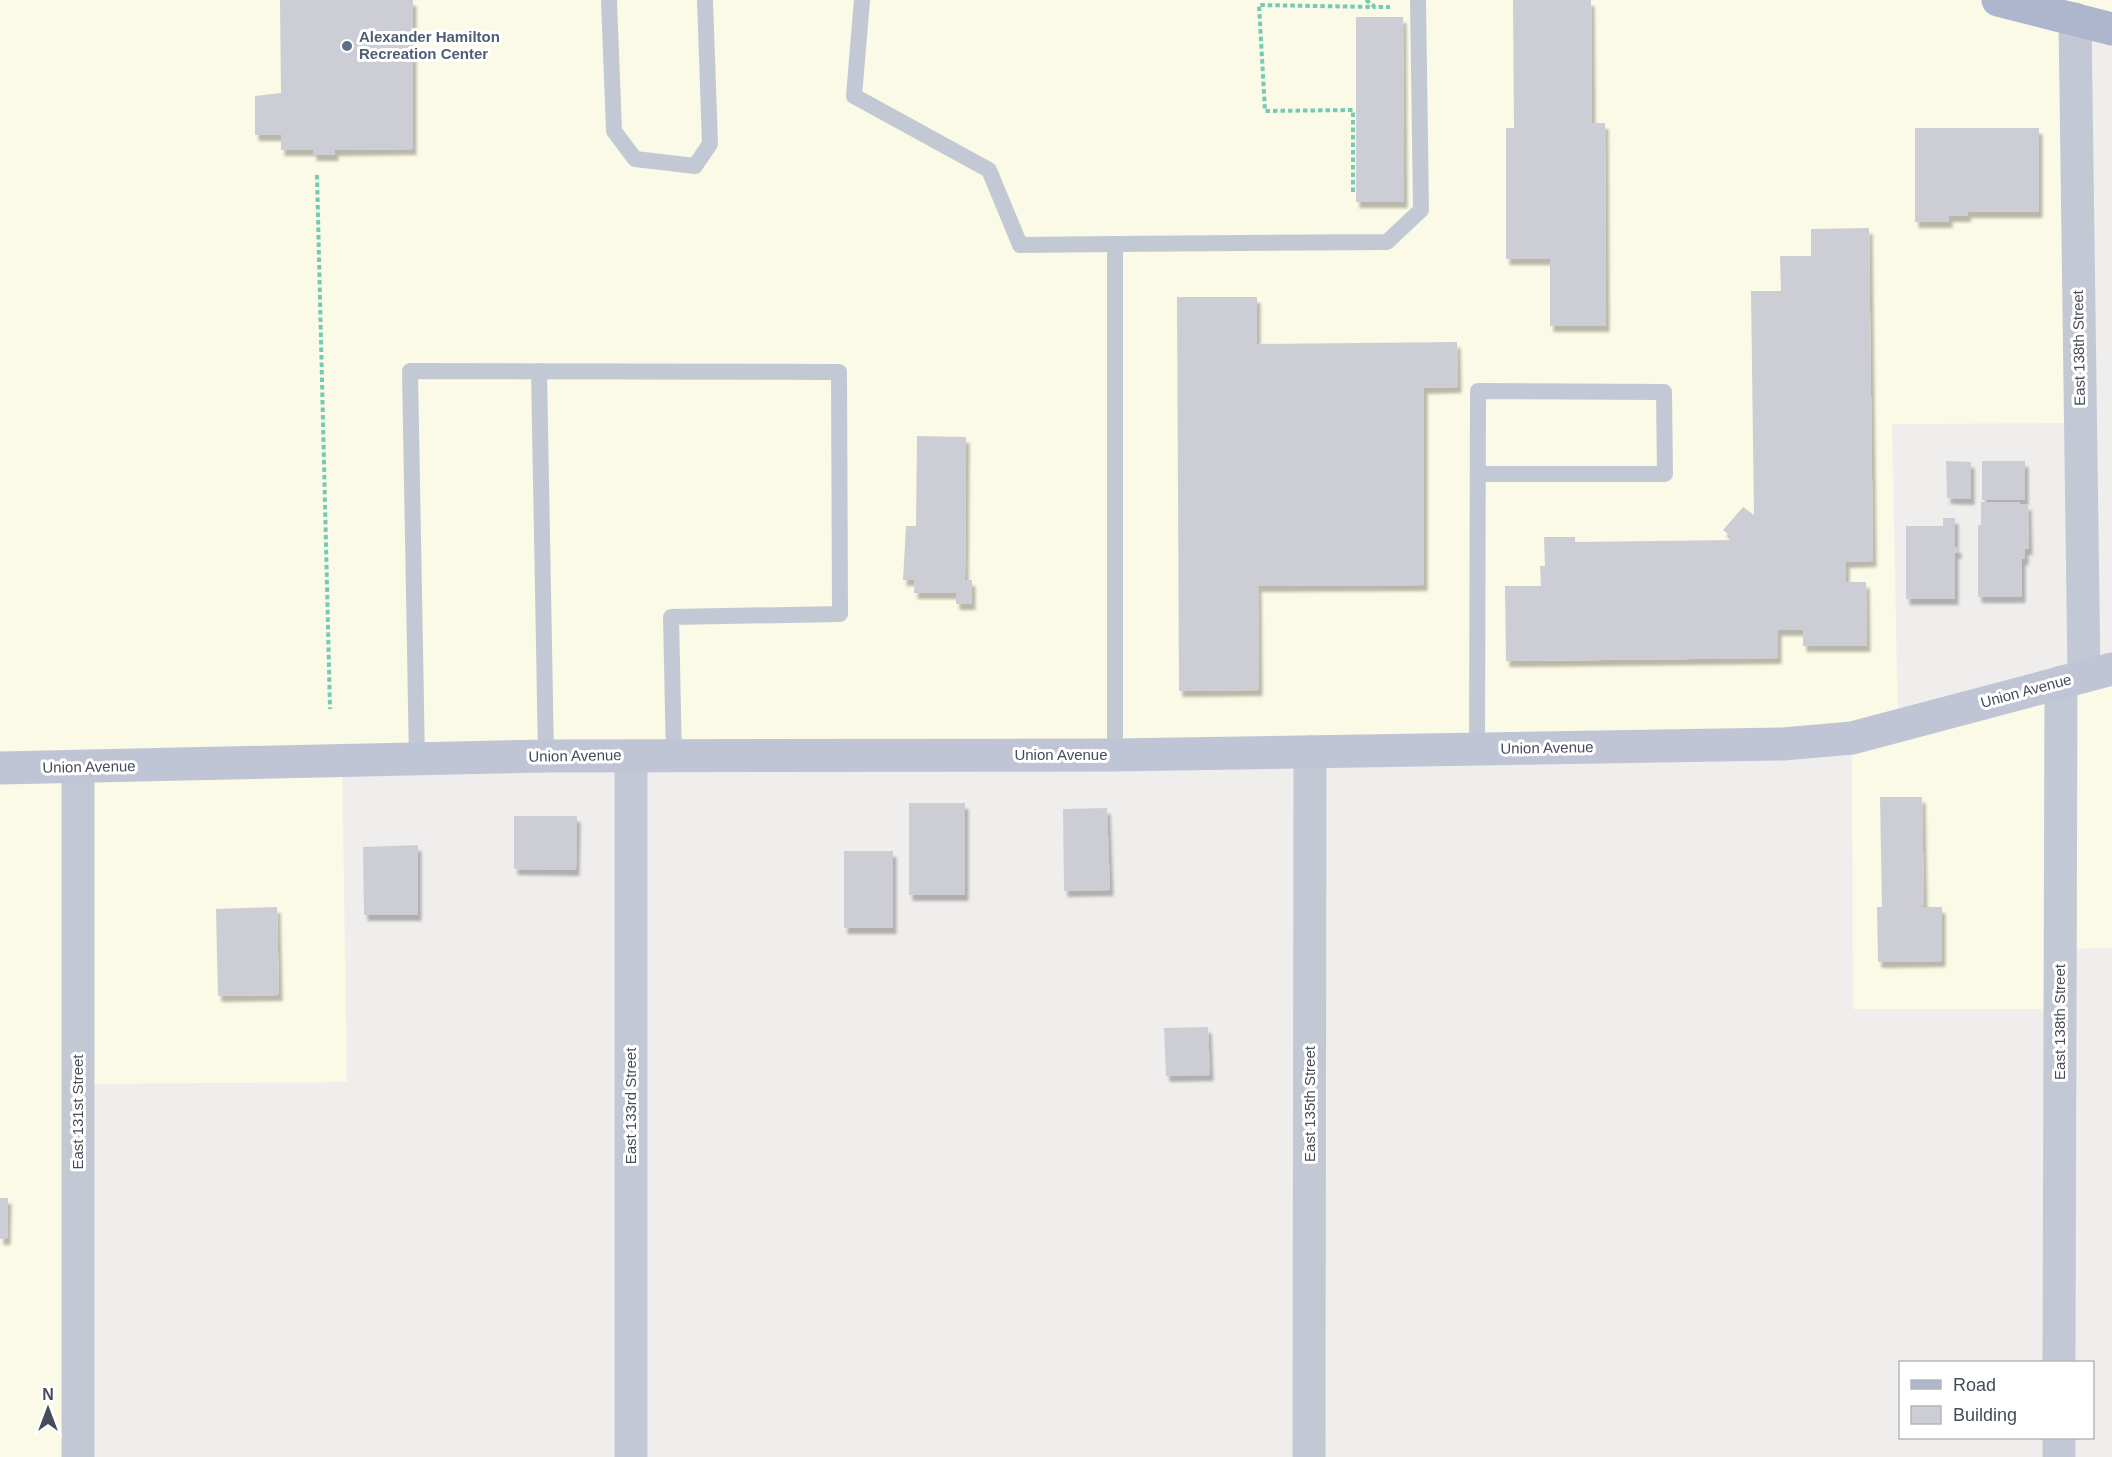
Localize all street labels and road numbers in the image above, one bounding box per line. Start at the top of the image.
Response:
street label: East 138th Street [2069,289,2088,406]
street label: Union Avenue [1979,670,2073,711]
street label: Union Avenue [1500,738,1594,757]
street label: Union Avenue [528,746,622,765]
street label: Union Avenue [1014,746,1108,763]
street label: Union Avenue [42,757,136,776]
street label: East 138th Street [2051,963,2068,1080]
street label: East 135th Street [1301,1045,1318,1162]
street label: East 133rd Street [622,1047,639,1164]
street label: East 131st Street [69,1054,86,1170]

